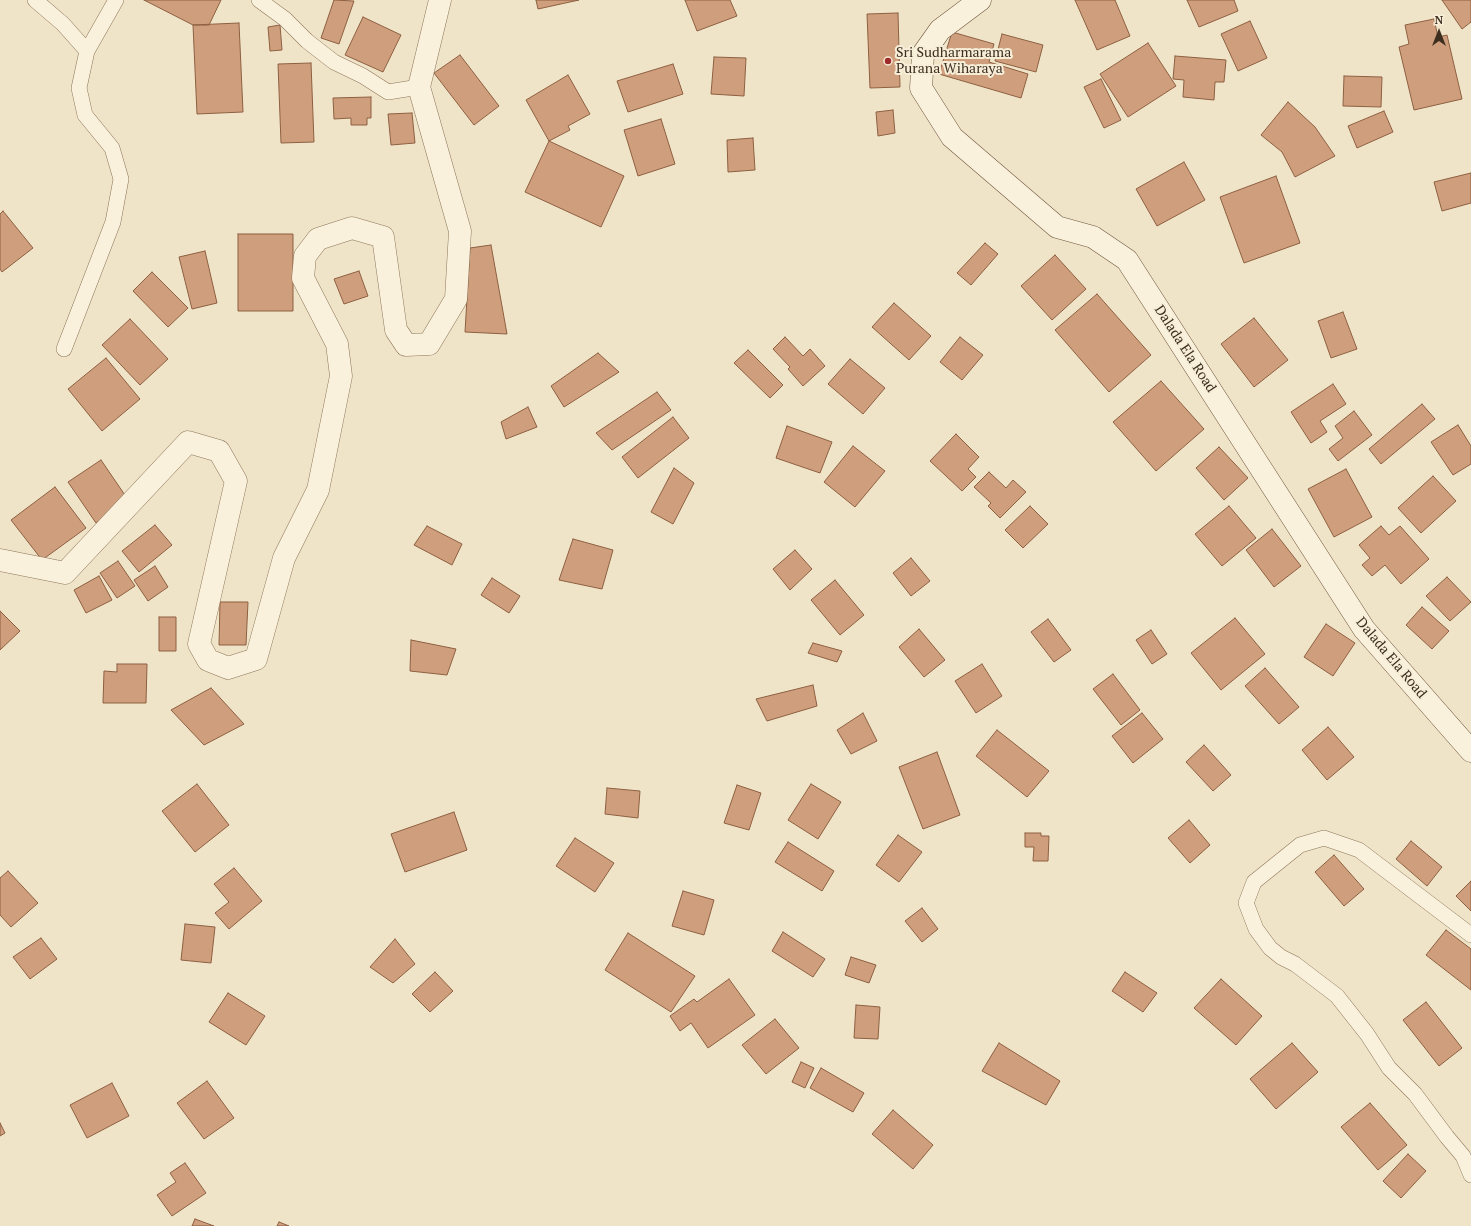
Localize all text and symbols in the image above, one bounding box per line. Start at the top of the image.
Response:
north arrow [1419,12,1459,52]
text: N [1435,13,1443,27]
place label: Sri Sudharmarama Purana Wiharaya [896,45,1011,78]
marker: Sri Sudharmarama Purana Wiharaya [883,56,893,66]
street label: Dalada Ela Road [1151,302,1219,396]
street label: Dalada Ela Road [1352,614,1430,702]

